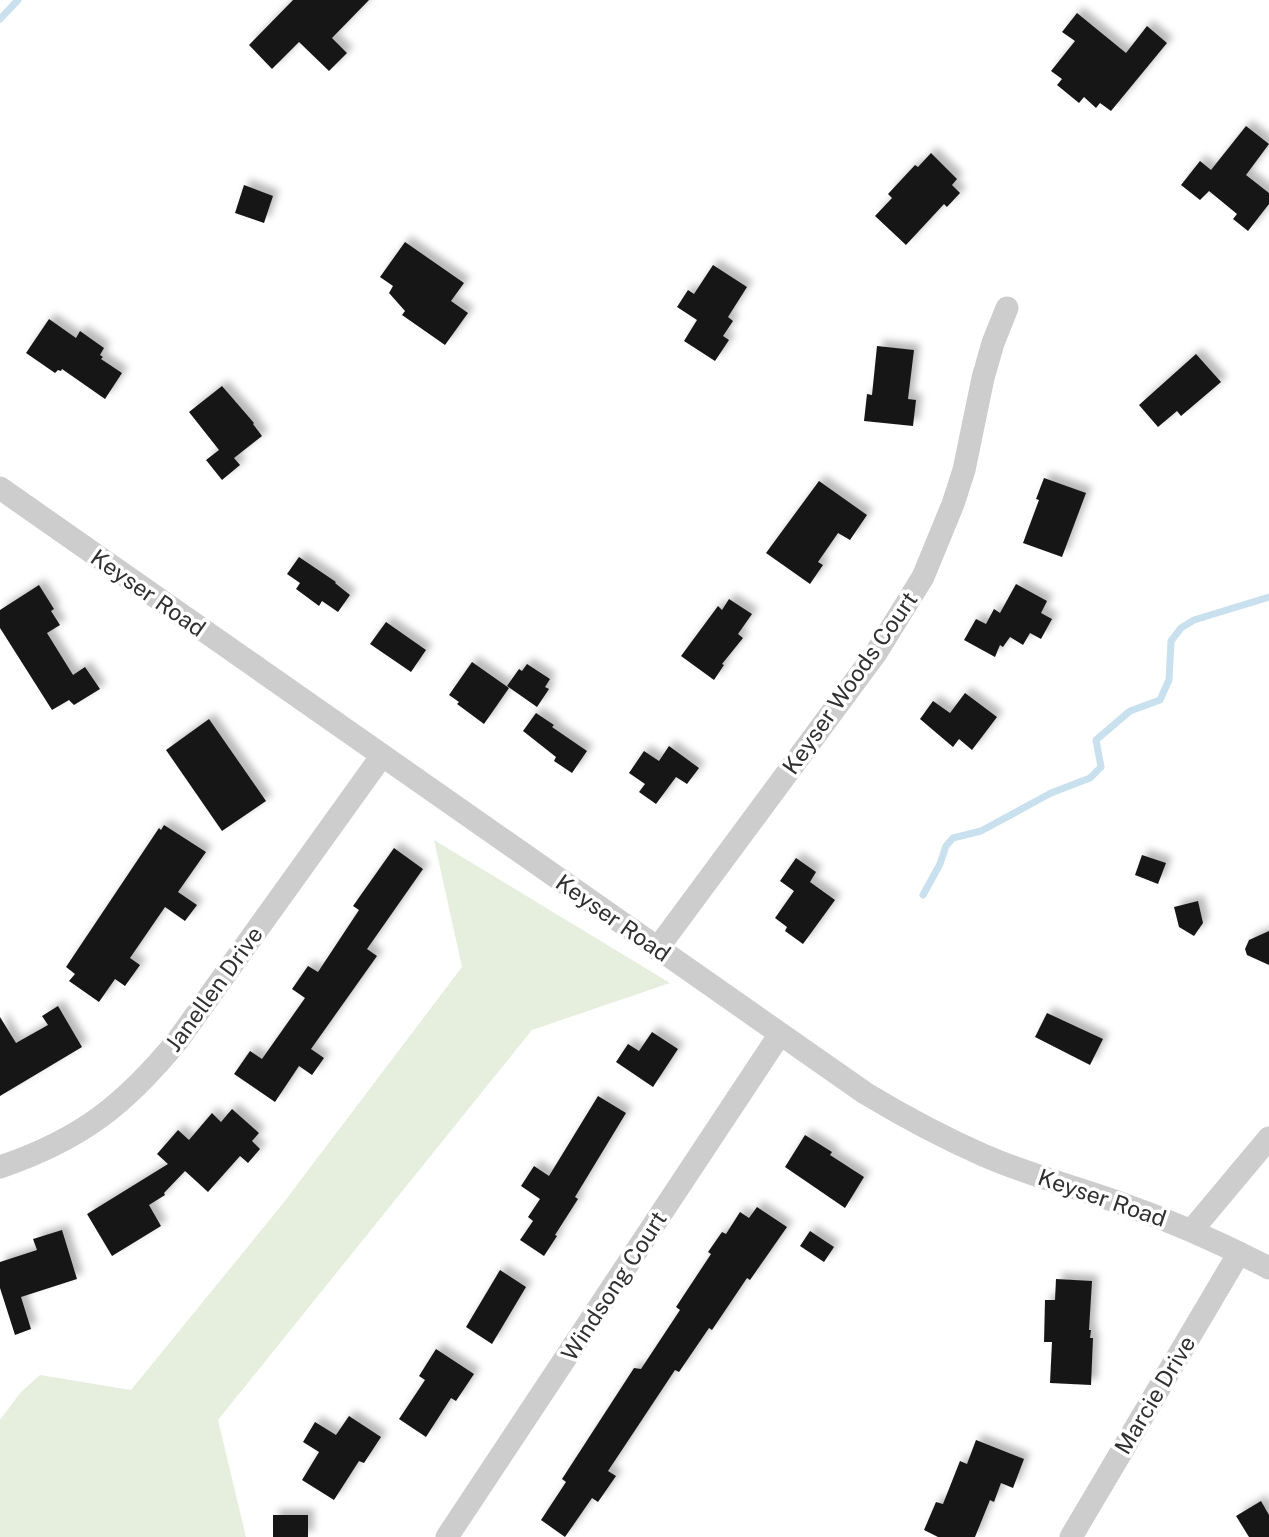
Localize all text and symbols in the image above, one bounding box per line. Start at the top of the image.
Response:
street label: Keyser Road [86,543,211,642]
street label: Keyser Woods Court [776,586,923,779]
street label: Keyser Road [551,868,676,967]
street label: Janellen Drive [159,921,268,1056]
street label: Keyser Road [1035,1163,1170,1232]
street label: Windsong Court [555,1206,672,1365]
street label: Marcie Drive [1109,1331,1200,1459]

